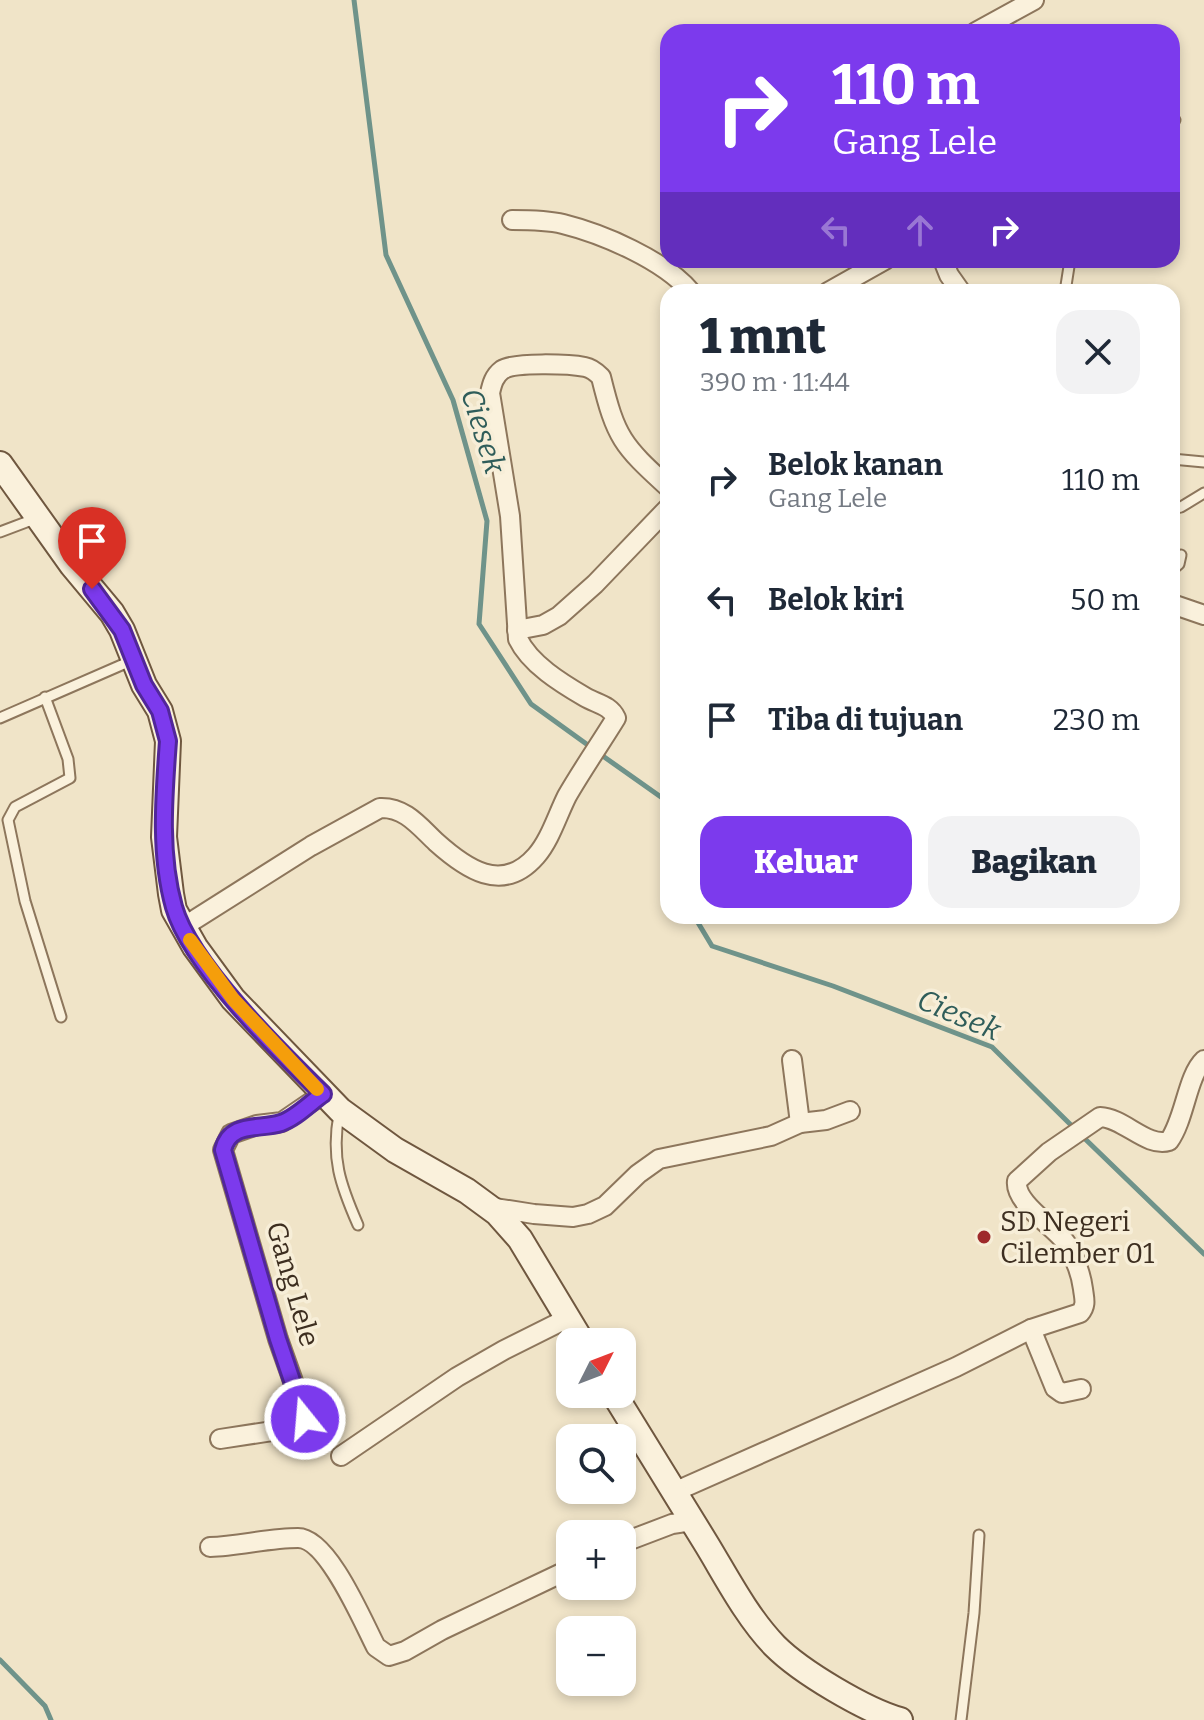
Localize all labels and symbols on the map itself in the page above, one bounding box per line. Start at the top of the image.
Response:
water label: Ciesek [453,384,513,479]
pin [58,507,126,589]
water label: Ciesek [912,981,1007,1049]
place label: SD Negeri Cilember 01 [1000,1205,1155,1270]
street label: Gang Lele [259,1218,327,1350]
marker: SD Negeri Cilember 01 [975,1228,993,1246]
north arrow [556,1328,636,1408]
position arrow [263,1377,347,1461]

